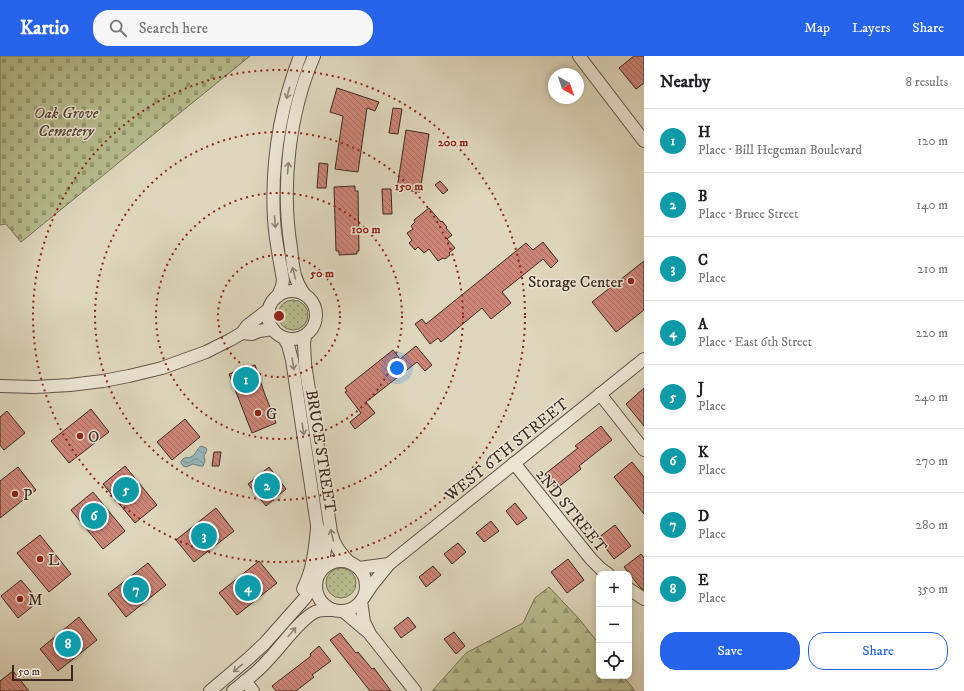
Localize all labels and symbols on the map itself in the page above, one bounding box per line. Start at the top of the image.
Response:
north arrow [548,68,584,104]
one-way arrow [284,86,291,99]
park label: Oak Grove Cemetery [34,103,99,141]
text: 200 m [438,135,468,150]
one-way arrow [284,162,292,175]
text: 150 m [395,179,423,194]
one-way arrow [271,215,278,228]
text: 100 m [352,222,380,237]
one-way arrow [290,266,298,279]
text: 50 m [309,266,334,281]
place label: Storage Center [528,272,623,292]
marker: Storage Center [626,276,636,286]
centre of rings [272,309,286,323]
one-way arrow [289,357,297,370]
your location [387,358,407,378]
pin: 1 [233,365,259,395]
street label: BRUCE STREET [301,388,341,514]
street label: WEST 6TH STREET [440,394,572,506]
place label: G [266,404,277,424]
marker: G [253,408,263,418]
one-way arrow [299,423,307,436]
place label: O [88,427,99,447]
marker: O [75,431,85,441]
street label: 2ND STREET [531,465,611,557]
pin: 2 [254,471,280,501]
pin: 5 [113,475,139,505]
place label: P [23,485,32,505]
marker: P [10,489,20,499]
pin: 6 [81,501,107,531]
pin: 3 [191,521,217,551]
one-way arrow [327,529,335,542]
place label: L [48,550,60,570]
marker: L [35,554,45,564]
pin: 4 [235,573,261,603]
pin: 7 [123,575,149,605]
place label: M [28,590,43,610]
marker: M [15,594,25,604]
one-way arrow [288,627,297,638]
pin: 8 [55,629,81,659]
scale bar [12,663,73,682]
one-way arrow [233,663,243,672]

